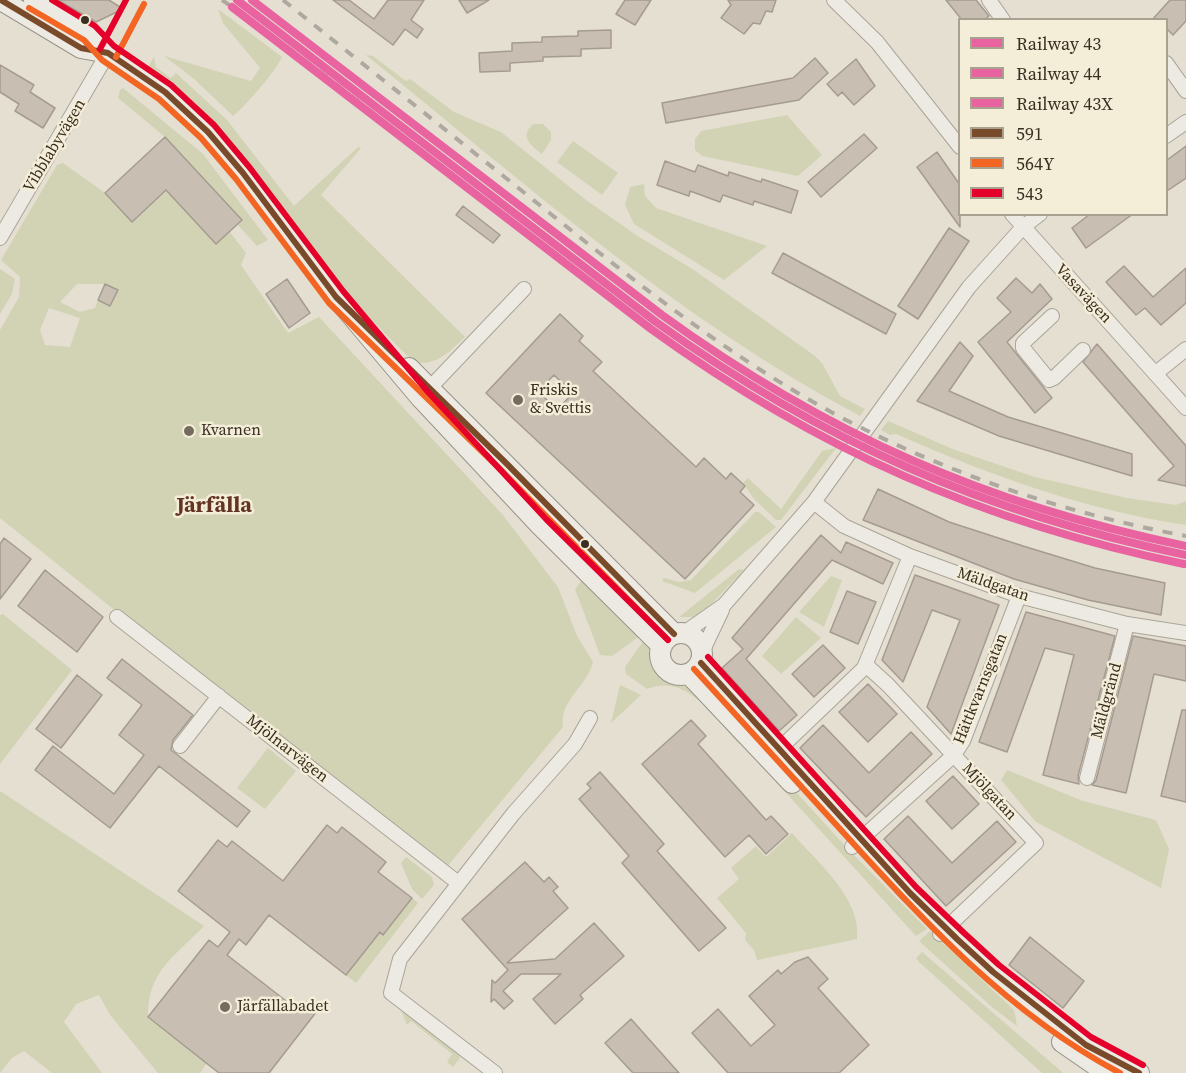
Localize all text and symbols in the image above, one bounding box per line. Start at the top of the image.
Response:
unlabelled marker [79,14,91,26]
legend [958,18,1168,216]
text: Railway 43 [1016,31,1101,56]
text: Railway 44 [1016,61,1101,86]
text: Railway 43X [1016,91,1113,116]
street label: Vibblabyvägen [20,96,90,196]
text: 591 [1016,121,1043,146]
text: 564Y [1016,151,1054,176]
text: 543 [1016,181,1043,206]
street label: Vasavägen [1051,260,1115,328]
place label: Friskis & Svettis [530,381,591,419]
marker: Friskis & Svettis [511,393,525,407]
place label: Kvarnen [201,421,261,441]
marker: Kvarnen [182,424,196,438]
district label: Järfälla [176,493,252,519]
unlabelled marker [579,538,591,550]
street label: Mäldgatan [954,564,1032,606]
street label: Hättkvarnsgatan [950,631,1012,747]
street label: Mäldgränd [1088,661,1126,741]
street label: Mjölnarvägen [242,711,332,787]
street label: Mjölgatan [958,759,1020,825]
place label: Järfällabadet [237,997,329,1017]
marker: Järfällabadet [218,1000,232,1014]

